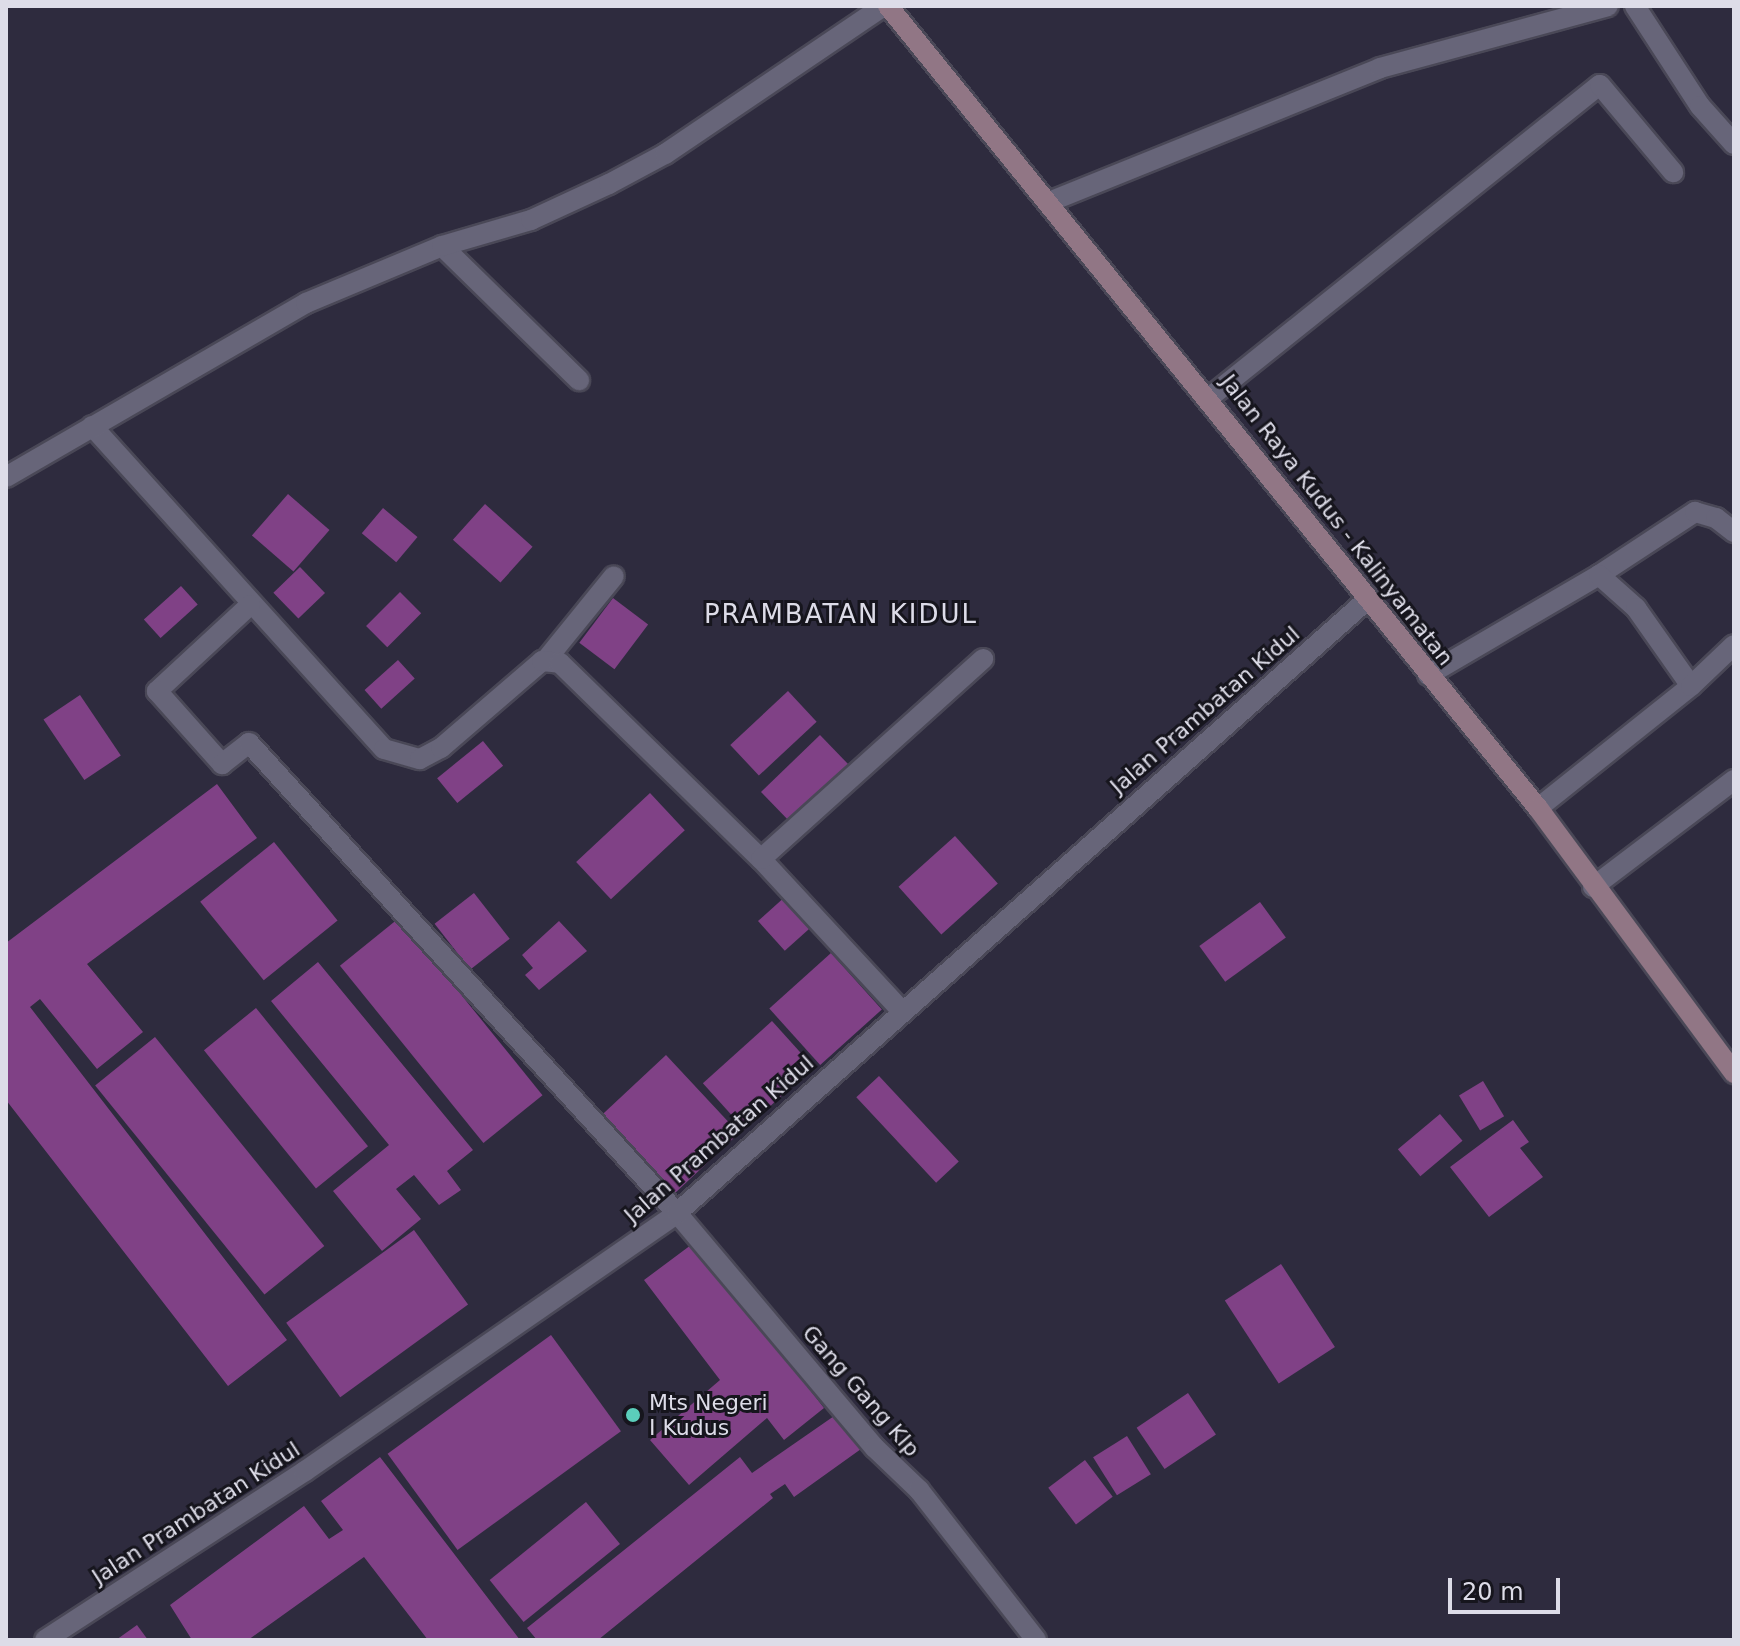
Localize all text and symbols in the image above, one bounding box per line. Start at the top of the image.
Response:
street label: Jalan Raya Kudus - Kalinyamatan [1215,369,1459,671]
district label: PRAMBATAN KIDUL [704,599,978,631]
street label: Jalan Prambatan Kidul [1105,621,1305,799]
street label: Jalan Prambatan Kidul [619,1050,819,1228]
street label: Gang Gang Klp [797,1320,925,1462]
place label: Mts Negeri I Kudus [649,1389,768,1440]
marker: Mts Negeri I Kudus [624,1406,642,1424]
street label: Jalan Prambatan Kidul [87,1436,305,1590]
scale bar [1452,1562,1564,1612]
text: 20 m [1462,1578,1524,1606]

